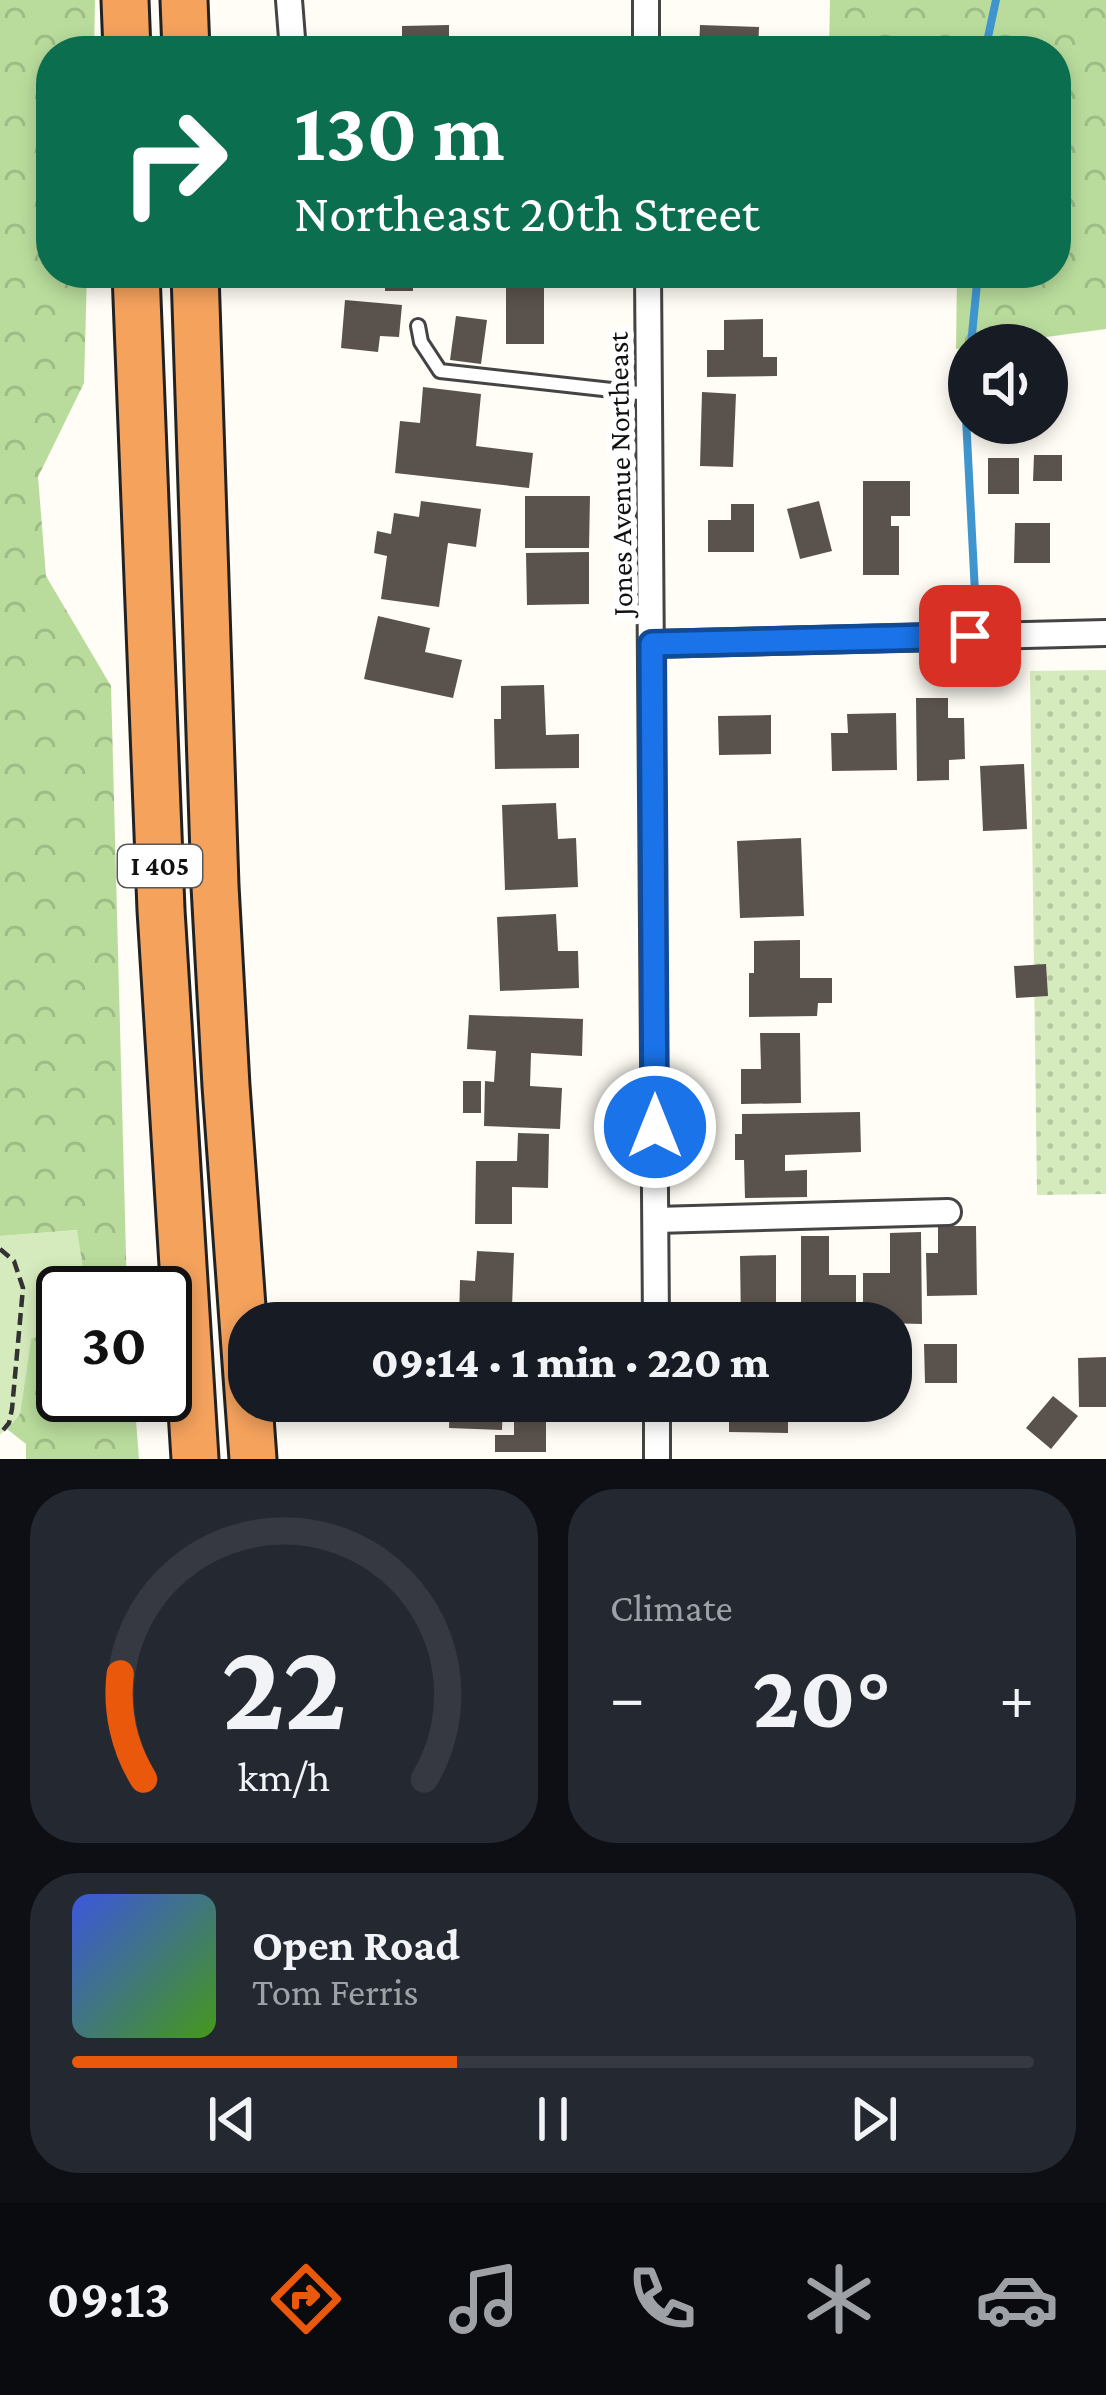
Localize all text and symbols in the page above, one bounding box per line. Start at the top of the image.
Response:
icon: right [96,84,252,240]
text: 130 m [294,85,505,178]
text: Northeast 20th Street [294,183,760,243]
map controls [948,324,1068,444]
button: sound [948,324,1068,444]
street label: Jones Avenue Northeast [601,330,639,619]
pin [919,585,1021,687]
icon: arrive [937,603,1003,669]
road number: I 405 [118,845,202,887]
position arrow [592,1064,718,1190]
speed limit sign: 30 [36,1266,192,1422]
text: 09:14 · 1 min · 220 m [371,1337,769,1387]
text: Climate [610,1586,733,1629]
text: 22 [221,1616,347,1755]
text: 20° [752,1646,892,1746]
text: − [610,1660,645,1733]
text: + [999,1660,1034,1733]
text: km/h [238,1753,330,1800]
text: Open Road [252,1920,460,1970]
text: Tom Ferris [252,1970,418,2013]
icon: previous [199,2086,265,2152]
icon: pause [520,2086,586,2152]
icon: next [841,2086,907,2152]
icon: directions [264,2257,348,2341]
icon: music [442,2257,526,2341]
icon: phone [620,2257,704,2341]
icon: climate [797,2257,881,2341]
icon: car [975,2257,1059,2341]
text: 09:13 [47,2269,171,2329]

